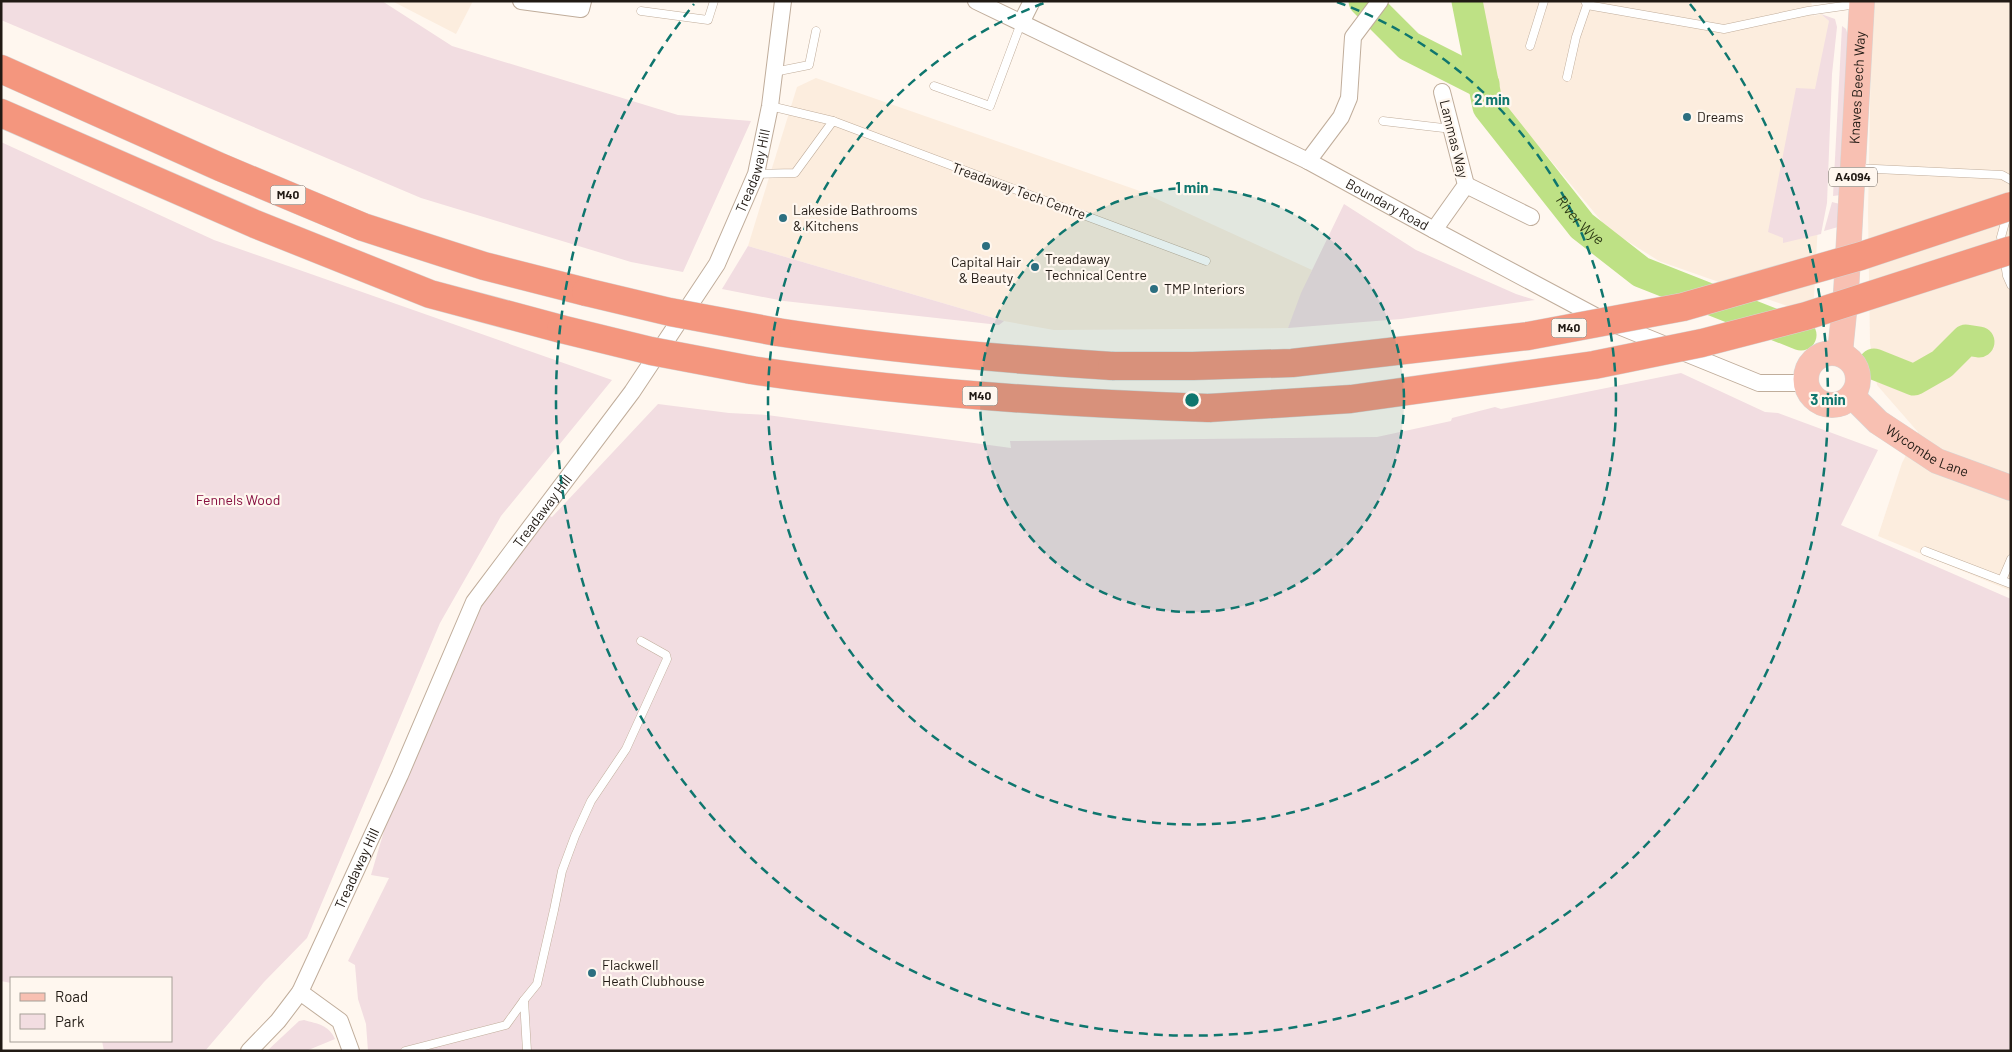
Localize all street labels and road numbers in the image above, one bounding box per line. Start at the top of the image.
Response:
street label: Knaves Beech Way [1845,30,1868,144]
street label: Lammas Way [1437,98,1473,180]
street label: Treadaway Hill [731,127,773,215]
street label: Treadaway Tech Centre [950,158,1088,223]
road number: A4094 [1829,168,1877,186]
street label: Boundary Road [1343,174,1432,234]
road number: M40 [270,186,306,204]
road number: M40 [1552,318,1586,338]
road number: M40 [962,386,998,406]
street label: Wycombe Lane [1883,420,1971,480]
street label: Treadaway Hill [509,471,575,551]
street label: Treadaway Hill [330,825,382,911]

